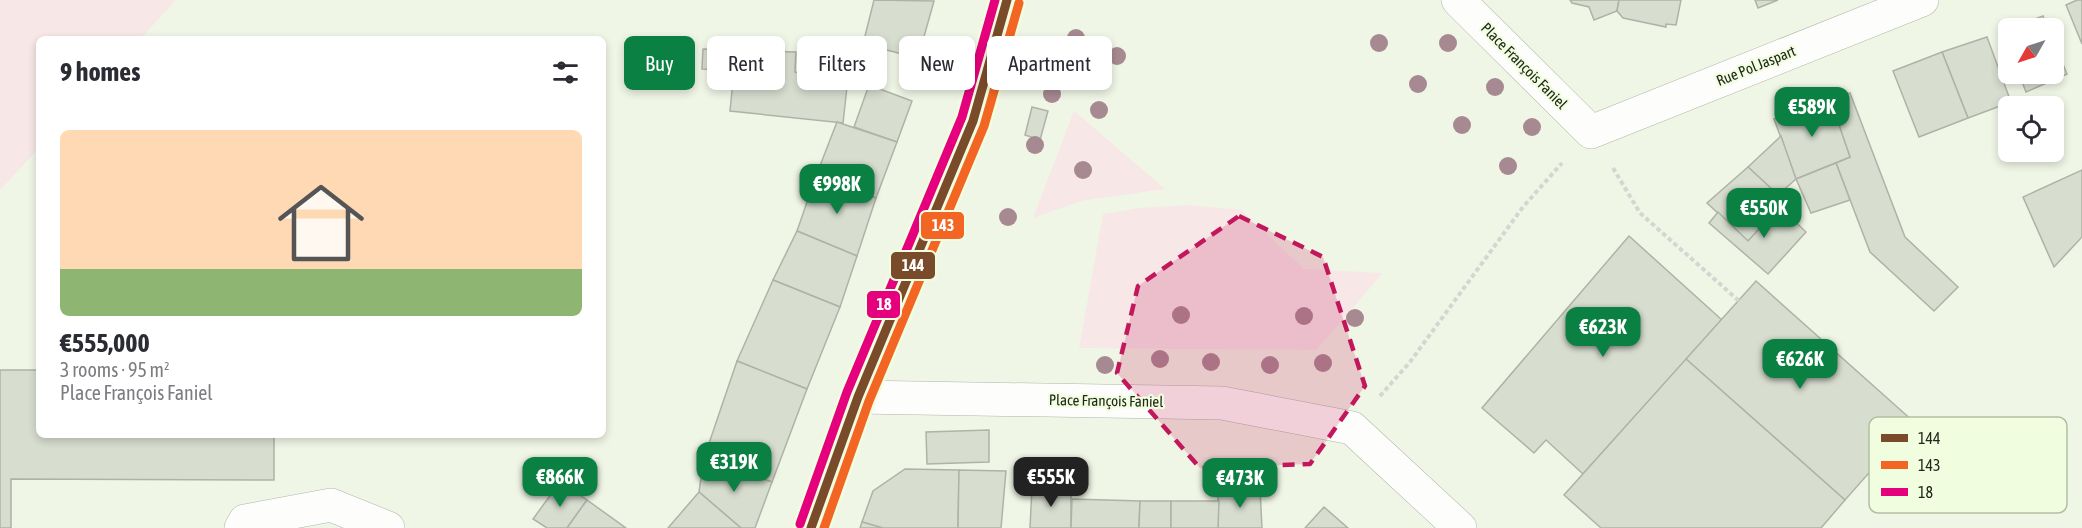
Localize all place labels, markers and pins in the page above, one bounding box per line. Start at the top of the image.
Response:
pin: €589K [1770,87,1854,138]
pin: €998K [795,164,879,215]
pin: €550K [1722,188,1806,239]
pin: €623K [1561,307,1645,358]
pin: €626K [1758,339,1842,390]
pin: €319K [692,442,776,493]
pin: €866K [518,457,602,508]
pin: €555K [1009,457,1093,508]
pin: €473K [1198,458,1282,509]

